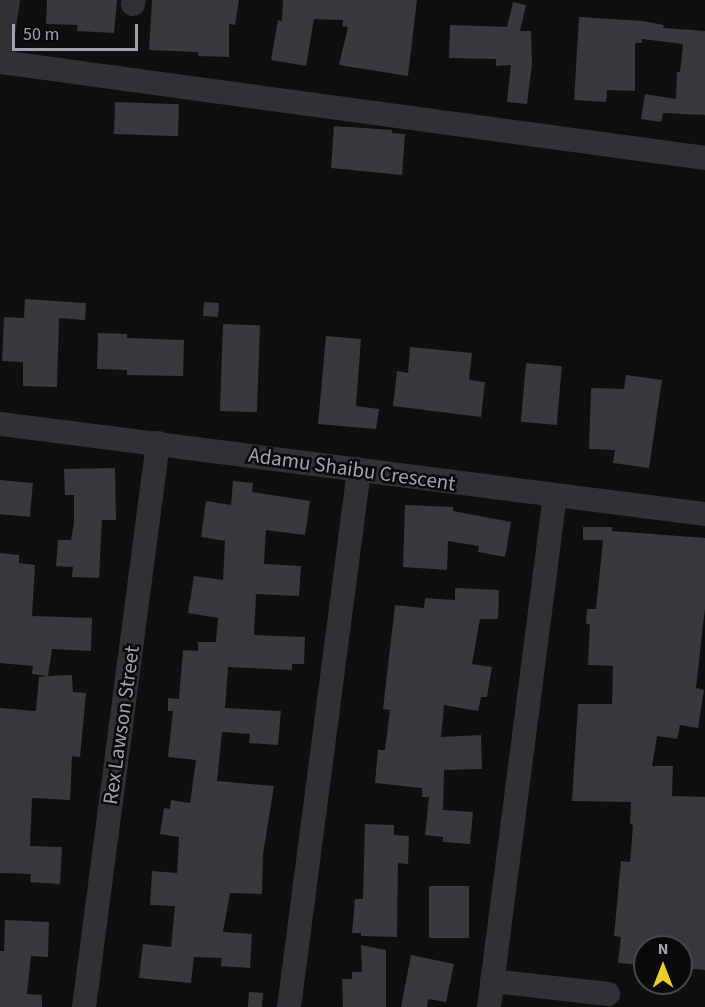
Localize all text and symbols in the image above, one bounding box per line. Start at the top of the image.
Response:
scale bar [15,12,141,50]
text: 50 m [23,22,59,47]
street label: Adamu Shaibu Crescent [247,442,457,496]
street label: Rex Lawson Street [97,644,145,806]
north arrow [633,935,693,995]
text: N [658,938,668,960]

